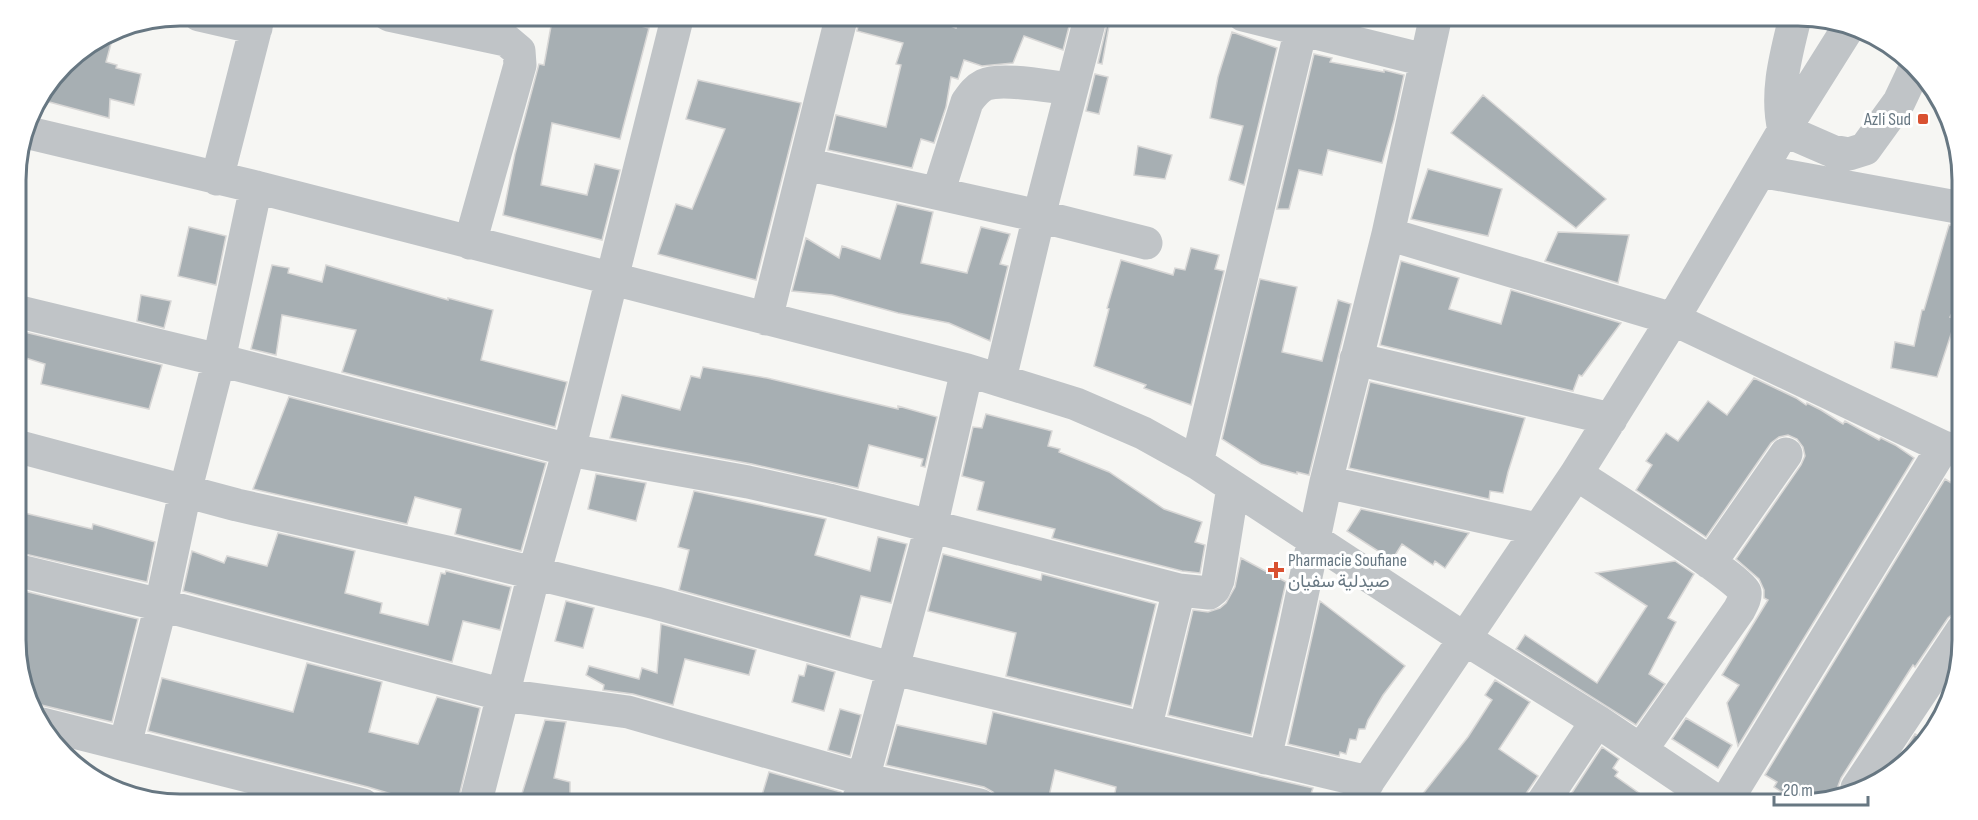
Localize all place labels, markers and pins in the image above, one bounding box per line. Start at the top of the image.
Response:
place label: Azli Sud [1863,109,1911,130]
marker: Azli Sud [1916,112,1930,126]
place label: Pharmacie Soufiane صيدلية سفيان [1288,550,1407,592]
marker: Pharmacie Soufiane صيدلية سفيان [1269,563,1283,577]

